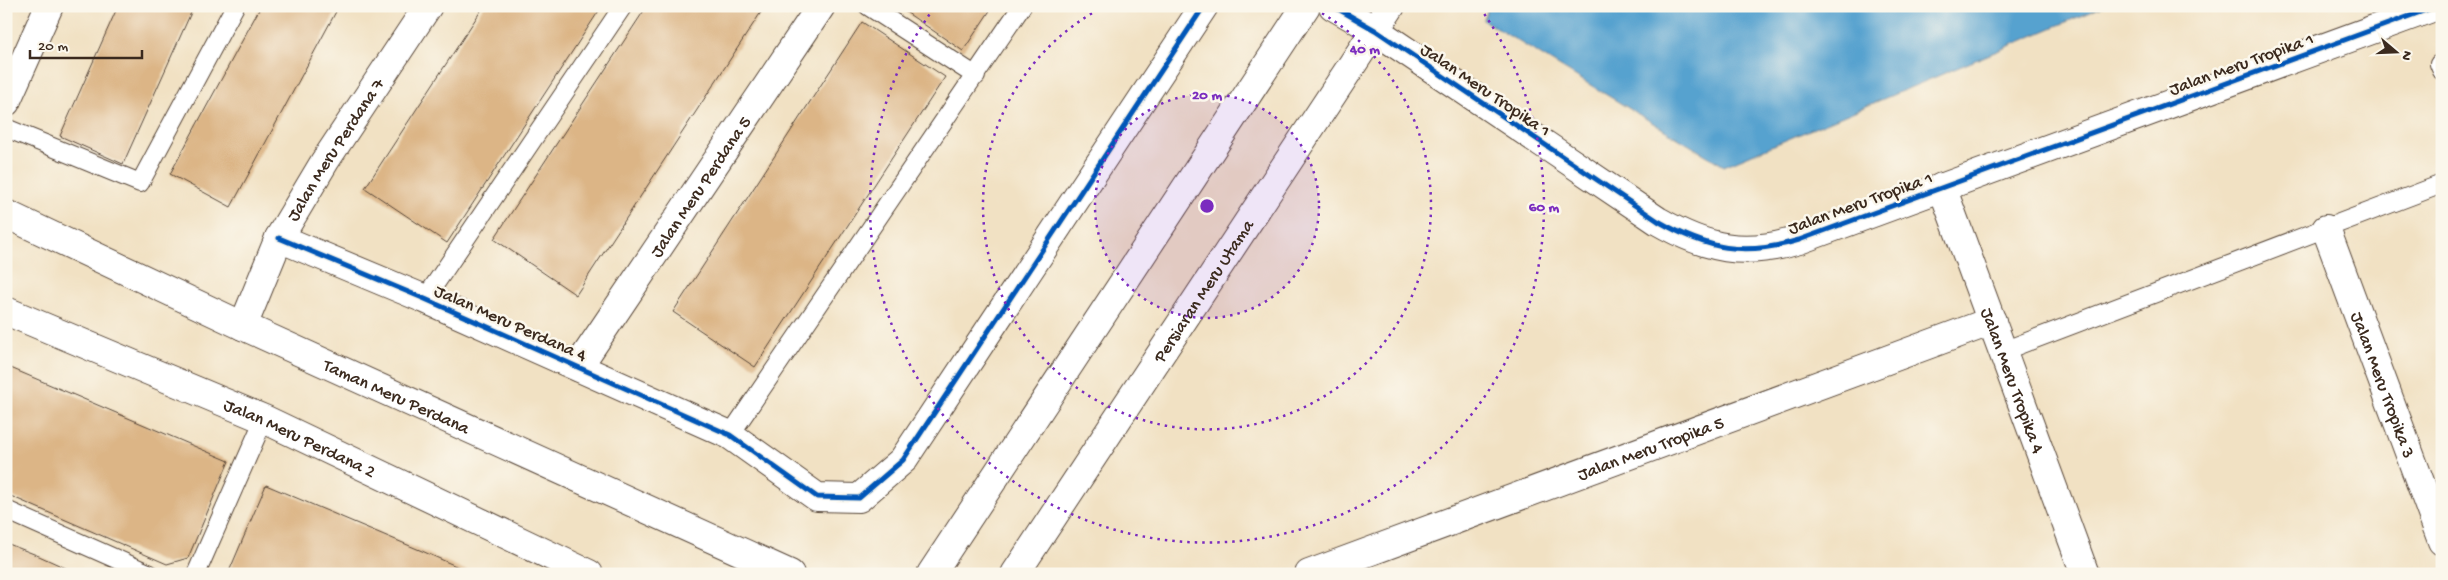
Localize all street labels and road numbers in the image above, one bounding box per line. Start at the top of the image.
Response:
street label: Jalan Meru Tropika 1 [2167,29,2317,101]
street label: Jalan Meru Tropika 1 [1416,40,1554,142]
street label: Jalan Meru Perdana 7 [283,74,390,226]
street label: Jalan Meru Perdana 5 [647,113,757,262]
street label: Jalan Meru Tropika 1 [1786,168,1936,240]
street label: Persiaran Meru Utama [1149,216,1260,368]
street label: Jalan Meru Perdana 4 [431,281,590,368]
street label: Jalan Meru Tropika 4 [1975,305,2048,457]
street label: Jalan Meru Tropika 3 [2345,309,2418,461]
street label: Taman Meru Perdana [318,355,473,441]
street label: Jalan Meru Perdana 2 [220,395,378,484]
street label: Jalan Meru Tropika 5 [1575,413,1727,487]

